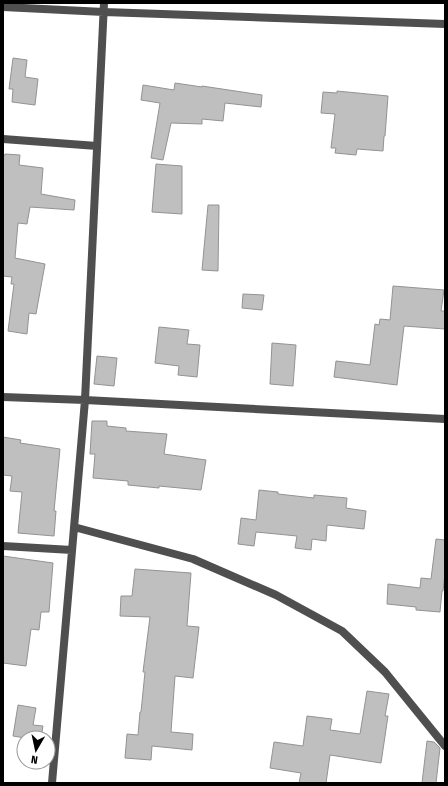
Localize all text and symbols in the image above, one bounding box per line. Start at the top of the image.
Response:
north arrow [16,730,56,770]
text: N [30,752,39,766]

